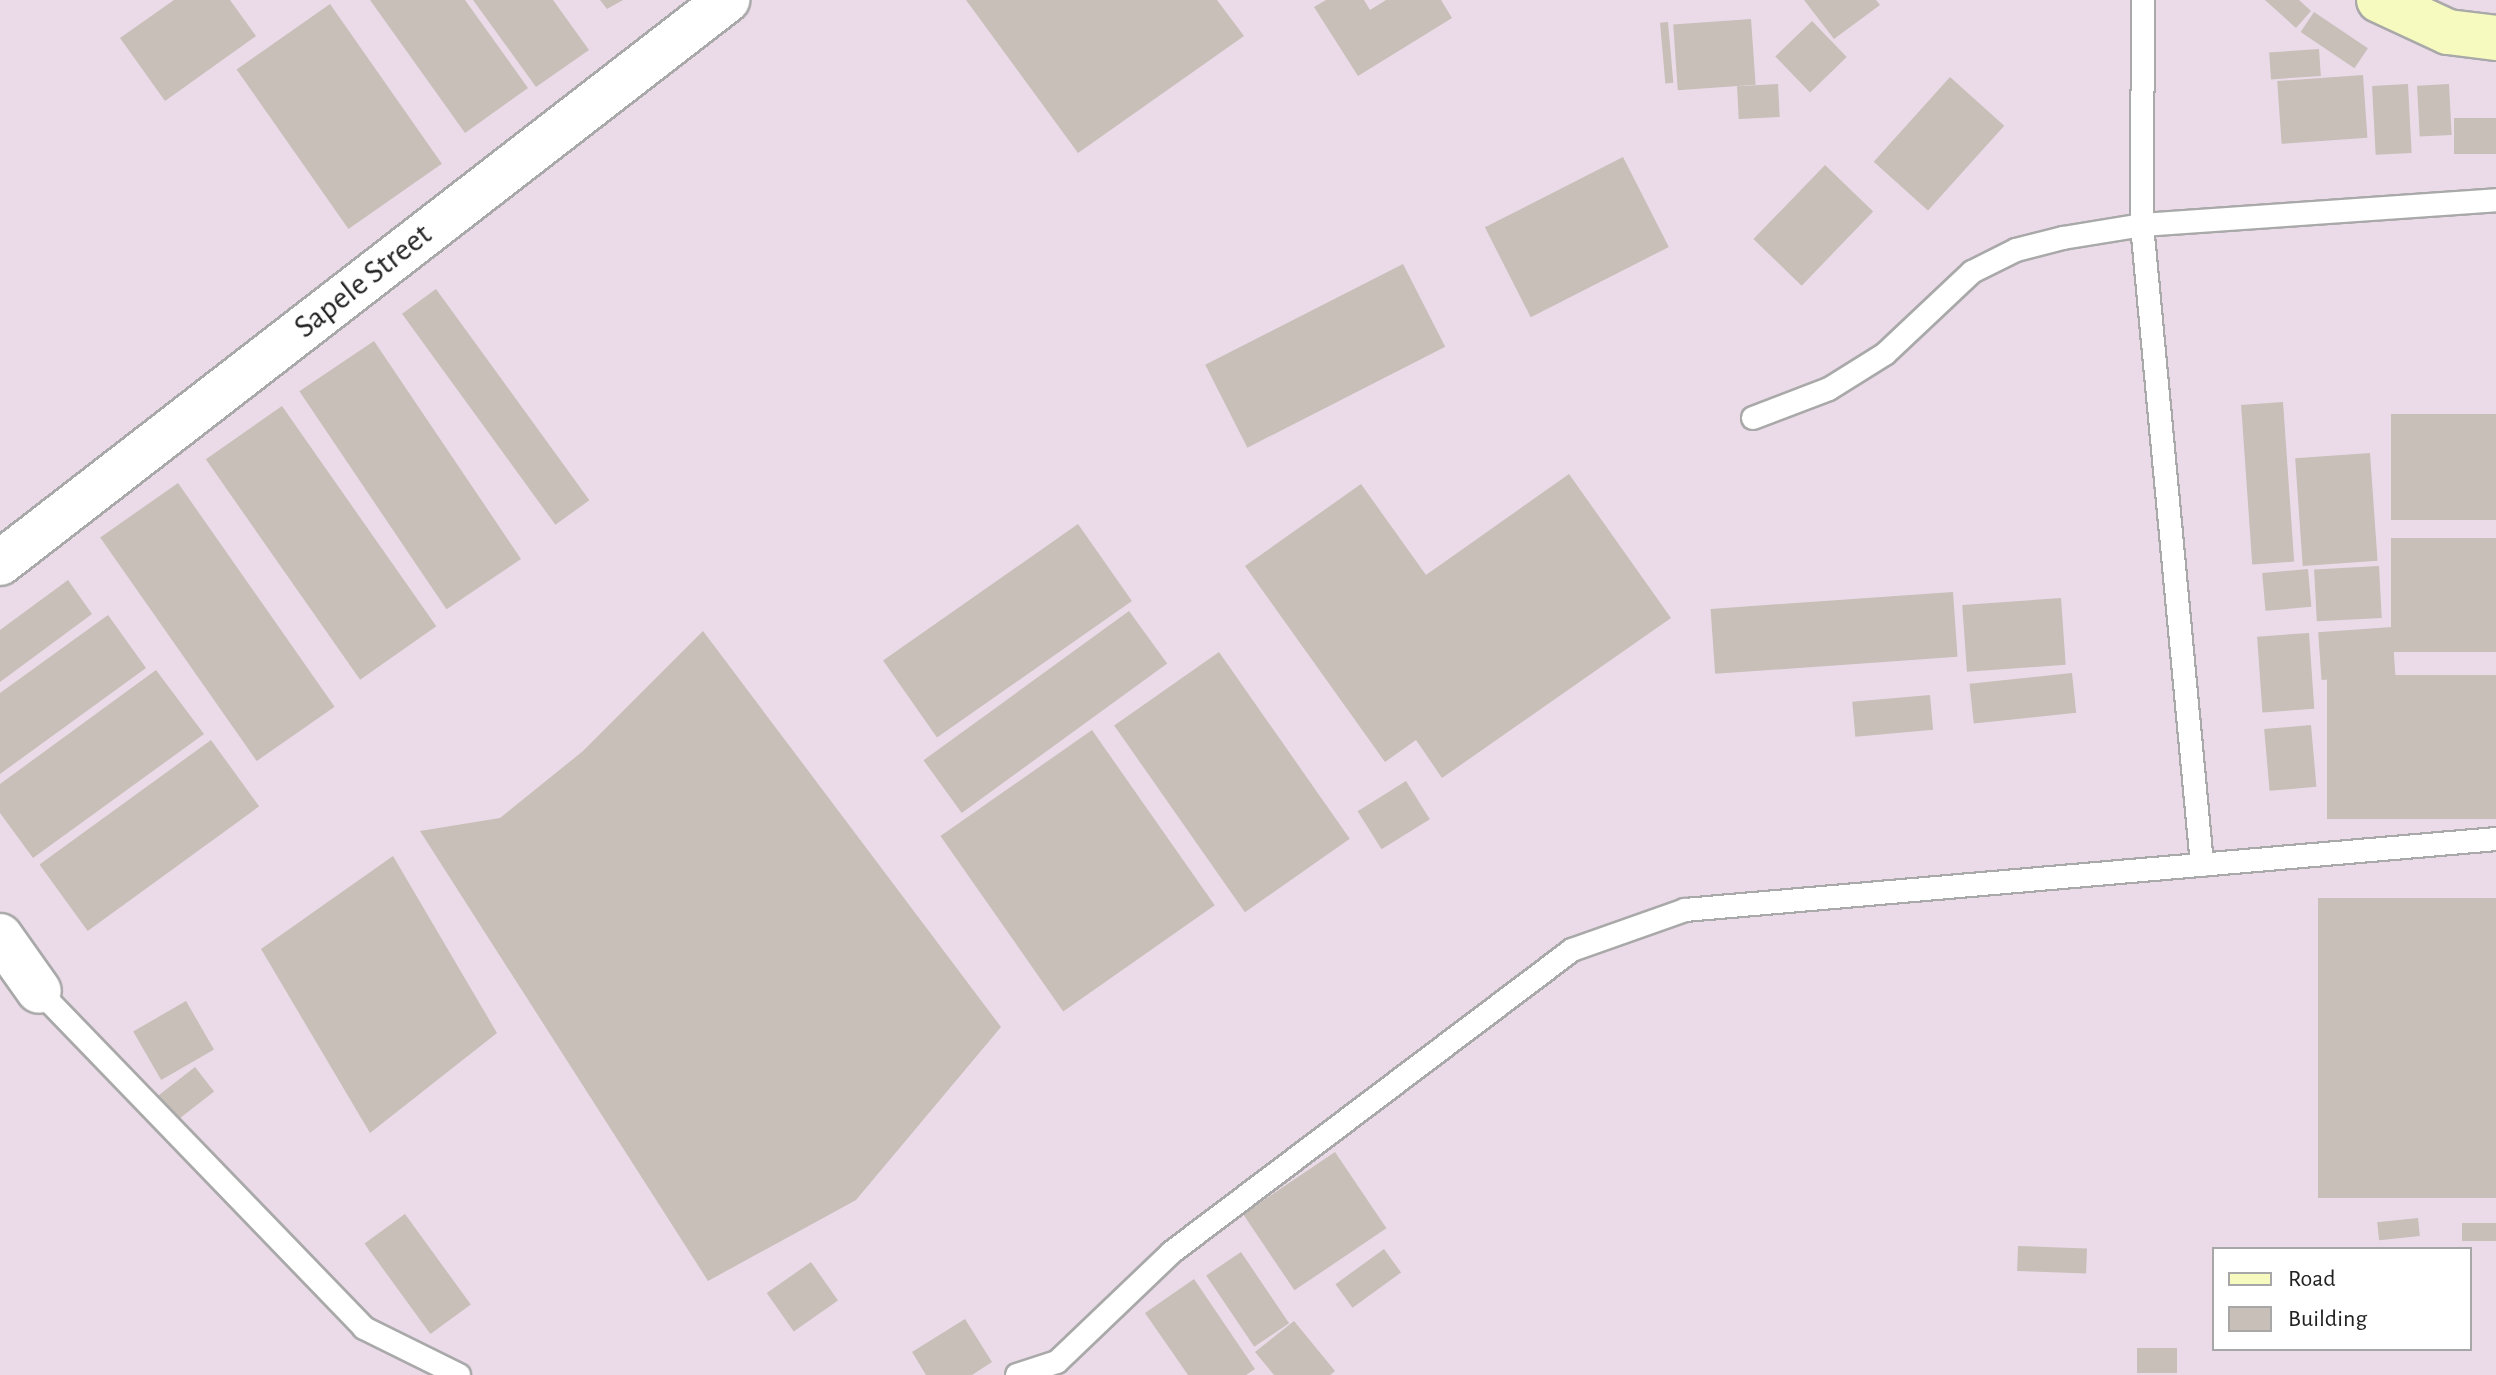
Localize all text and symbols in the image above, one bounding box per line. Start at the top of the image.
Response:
street label: Sapele Street [287,216,439,346]
legend [2212,1247,2472,1351]
text: Road [2288,1267,2336,1291]
text: Building [2288,1307,2367,1331]

